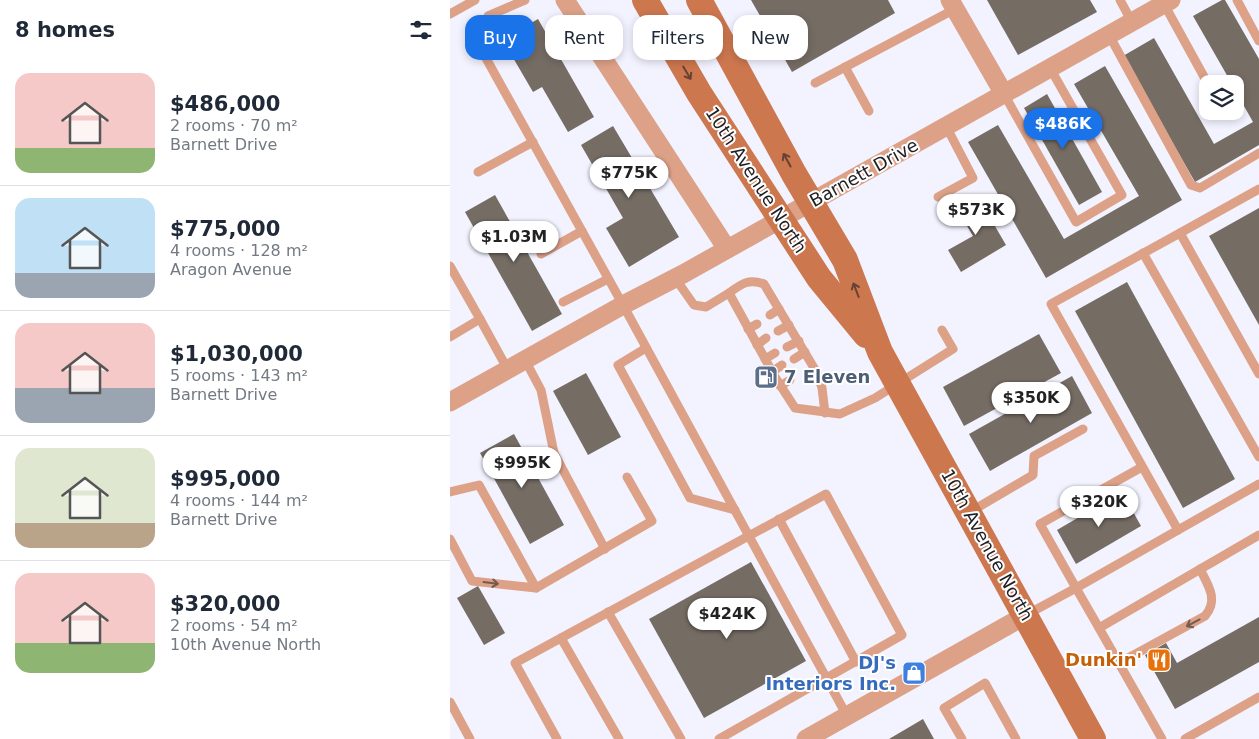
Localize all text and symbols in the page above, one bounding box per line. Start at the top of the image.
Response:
chip: Buy [465,15,535,60]
chip: Rent [545,15,623,60]
chip: Filters [633,15,723,60]
chip: New [733,15,808,60]
icon: filters [407,16,435,44]
text: 8 homes [15,18,115,42]
one-way arrow [682,65,692,79]
map controls [1199,75,1244,120]
button: layers [1199,75,1244,120]
text: $486,000 [170,92,280,116]
icon: home [55,93,115,153]
street label: 10th Avenue North [701,103,812,257]
pin: $486K [1028,108,1098,150]
text: $486K [1035,114,1091,133]
text: 2 rooms · 70 m² [170,116,298,135]
street label: Barnett Drive [806,134,922,211]
text: Barnett Drive [170,135,277,154]
one-way arrow [781,153,791,167]
pin: $775K [594,156,664,199]
text: $775K [601,163,657,182]
pin: $573K [941,194,1011,236]
text: $573K [948,200,1004,219]
text: $775,000 [170,217,280,241]
icon: home [55,218,115,278]
pin: $1.03M [473,220,555,263]
text: $1.03M [481,227,547,246]
text: 4 rooms · 128 m² [170,241,308,260]
text: Aragon Avenue [170,260,292,279]
one-way arrow [851,283,860,298]
text: $1,030,000 [170,342,303,366]
icon: home [55,343,115,403]
fuel station icon: 7 Eleven [753,364,779,390]
text: 5 rooms · 143 m² [170,366,308,385]
place label: 7 Eleven [784,366,870,387]
pin: $350K [996,382,1066,424]
text: Barnett Drive [170,385,277,404]
text: $350K [1003,388,1059,407]
pin: $995K [487,446,557,489]
text: $995K [494,453,550,472]
street label: 10th Avenue North [937,465,1038,624]
text: $995,000 [170,467,280,491]
icon: home [55,468,115,528]
pin: $320K [1064,486,1134,528]
text: 4 rooms · 144 m² [170,491,308,510]
text: $320K [1071,492,1127,511]
text: Barnett Drive [170,510,277,529]
one-way arrow [483,578,499,588]
text: $320,000 [170,592,280,616]
icon: home [55,593,115,653]
pin: $424K [692,598,762,640]
text: $424K [699,604,755,623]
text: 2 rooms · 54 m² [170,616,298,635]
one-way arrow [1185,618,1200,628]
text: 10th Avenue North [170,635,321,654]
restaurant icon: Dunkin' [1146,647,1172,673]
place label: Dunkin' [1065,649,1142,670]
place label: DJ's Interiors Inc. [765,652,896,694]
shop icon: DJ's Interiors Inc. [901,660,927,686]

